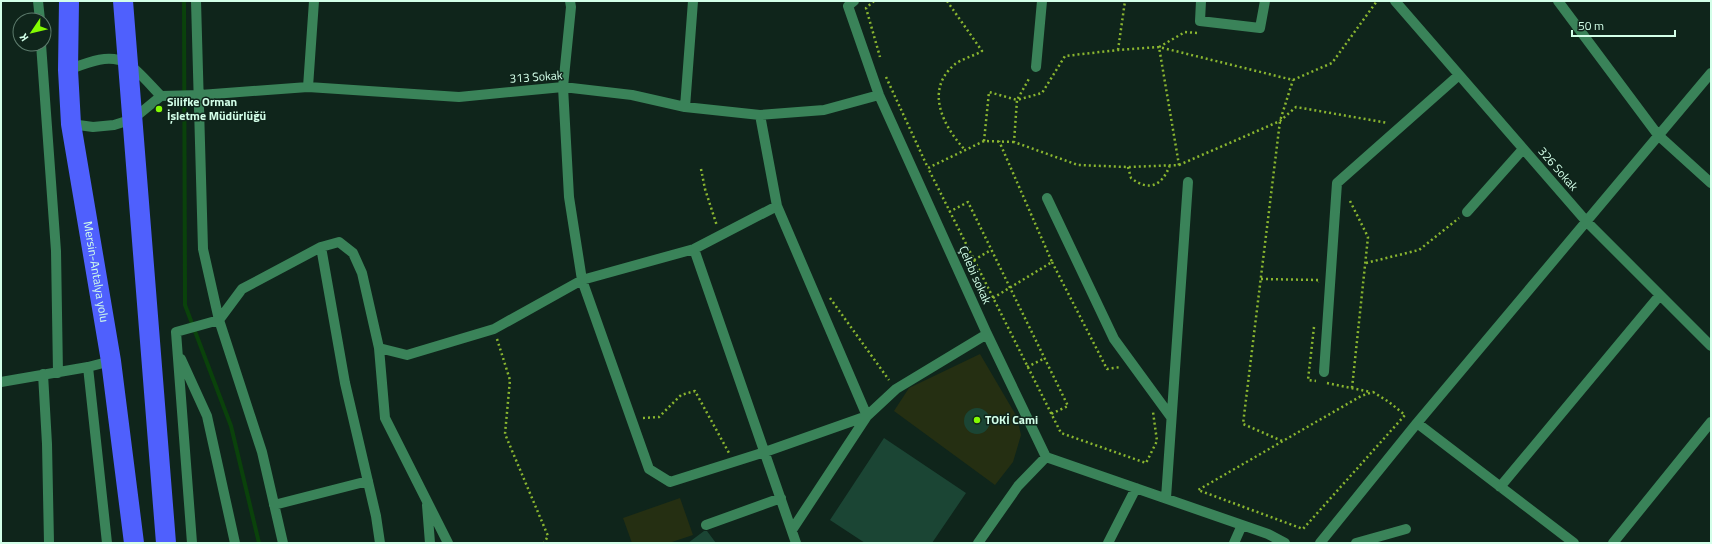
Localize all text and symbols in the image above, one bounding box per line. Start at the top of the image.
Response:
north arrow [12,12,52,52]
scale bar [1572,12,1675,38]
text: 50 m [1578,16,1604,35]
text: K [15,30,32,45]
street label: 313 Sokak [509,65,563,88]
place label: Silifke Orman İşletme Müdürlüğü [167,92,266,125]
marker: Silifke Orman İşletme Müdürlüğü [154,104,164,114]
street label: 326 Sokak [1534,142,1583,195]
street label: Mersin-Antalya yolu [79,220,114,324]
street label: Çelebi sokak [954,242,997,307]
place label: TOKİ Cami [985,410,1038,429]
marker: TOKİ Cami [972,415,982,425]

